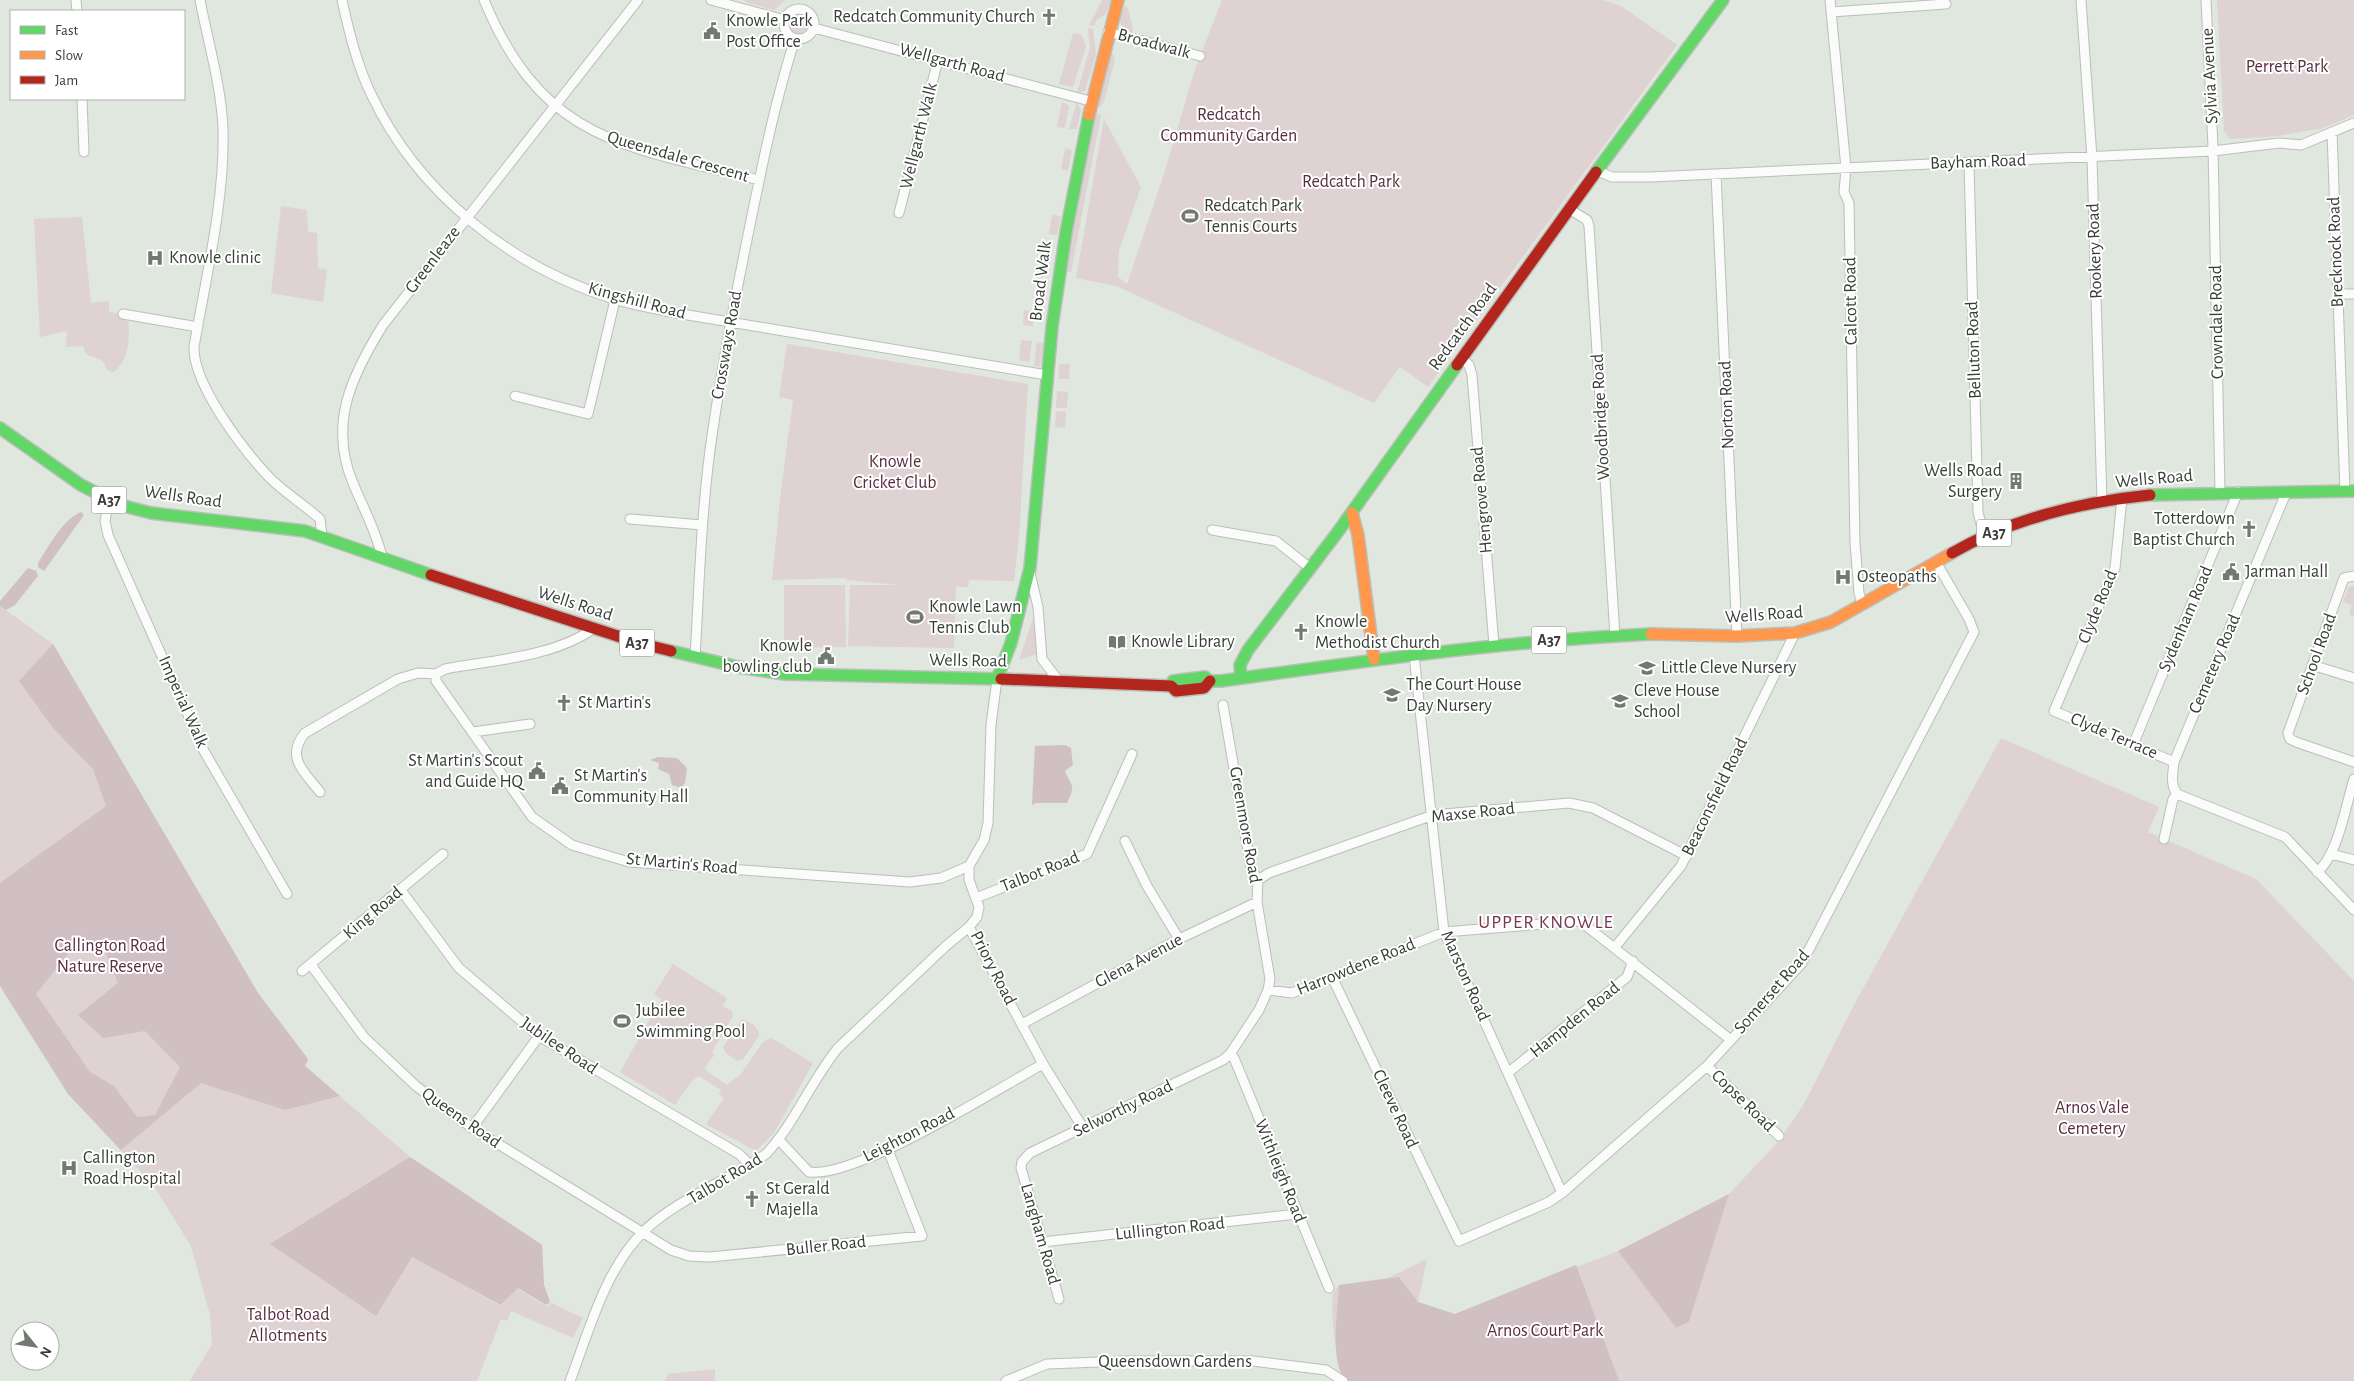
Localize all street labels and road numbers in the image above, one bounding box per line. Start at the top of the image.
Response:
street label: Broadwalk [1116,26,1193,63]
street label: Sylvia Avenue [2199,28,2221,124]
street label: Wellgarth Road [897,40,1007,86]
street label: Wellgarth Walk [897,80,941,191]
street label: Queensdale Crescent [605,128,751,186]
street label: Bayham Road [1930,151,2026,173]
street label: Brecknock Road [2325,196,2347,308]
street label: Rookery Road [2084,203,2106,299]
street label: Greenleaze [402,223,464,297]
street label: Broad Walk [1027,239,1055,322]
street label: Calcott Road [1841,257,1861,345]
street label: Crowndale Road [2207,265,2227,379]
street label: Kingshill Road [586,279,688,323]
street label: Redcatch Road [1426,280,1500,374]
street label: Crossways Road [709,289,745,401]
street label: Belluton Road [1963,301,1985,399]
street label: Woodbridge Road [1589,353,1613,481]
street label: Norton Road [1716,360,1738,450]
street label: Hengrove Road [1468,446,1496,554]
street label: Wells Road [2114,467,2194,491]
street label: Wells Road [143,483,223,511]
road number: A37 [92,486,126,514]
road number: A37 [1976,520,2012,546]
street label: Sydenham Road [2156,563,2216,675]
street label: Clyde Road [2075,568,2121,646]
street label: Wells Road [535,583,615,625]
street label: Wells Road [1725,603,1803,627]
street label: School Road [2294,611,2340,697]
street label: Cemetery Road [2186,612,2244,716]
road number: A37 [1532,626,1566,654]
road number: A37 [620,630,654,656]
street label: Wells Road [929,651,1007,671]
street label: Imperial Walk [155,653,212,751]
street label: Clyde Terrace [2068,710,2160,762]
street label: Beaconsfield Road [1679,735,1751,859]
street label: Greenmore Road [1226,765,1264,885]
street label: Maxse Road [1430,800,1516,826]
street label: Talbot Road [998,848,1082,896]
street label: St Martin's Road [626,850,738,878]
street label: King Road [340,883,406,943]
street label: Priory Road [967,928,1019,1008]
street label: Marston Road [1437,928,1493,1024]
street label: Glena Avenue [1092,930,1186,992]
street label: Harrowdene Road [1294,935,1418,999]
street label: Somerset Road [1731,947,1813,1037]
street label: Hampden Road [1527,979,1623,1061]
street label: Jubilee Road [517,1014,601,1078]
street label: Copse Road [1708,1066,1778,1136]
street label: Cleeve Road [1369,1067,1421,1151]
street label: Selworthy Road [1070,1077,1176,1141]
street label: Queens Road [418,1084,504,1152]
street label: Leighton Road [860,1104,958,1166]
street label: Withleigh Road [1251,1117,1309,1225]
street label: Talbot Road [685,1150,765,1208]
street label: Langham Road [1017,1181,1063,1287]
street label: Lullington Road [1114,1214,1226,1244]
street label: Buller Road [785,1233,867,1259]
street label: Queensdown Gardens [1098,1353,1252,1371]

